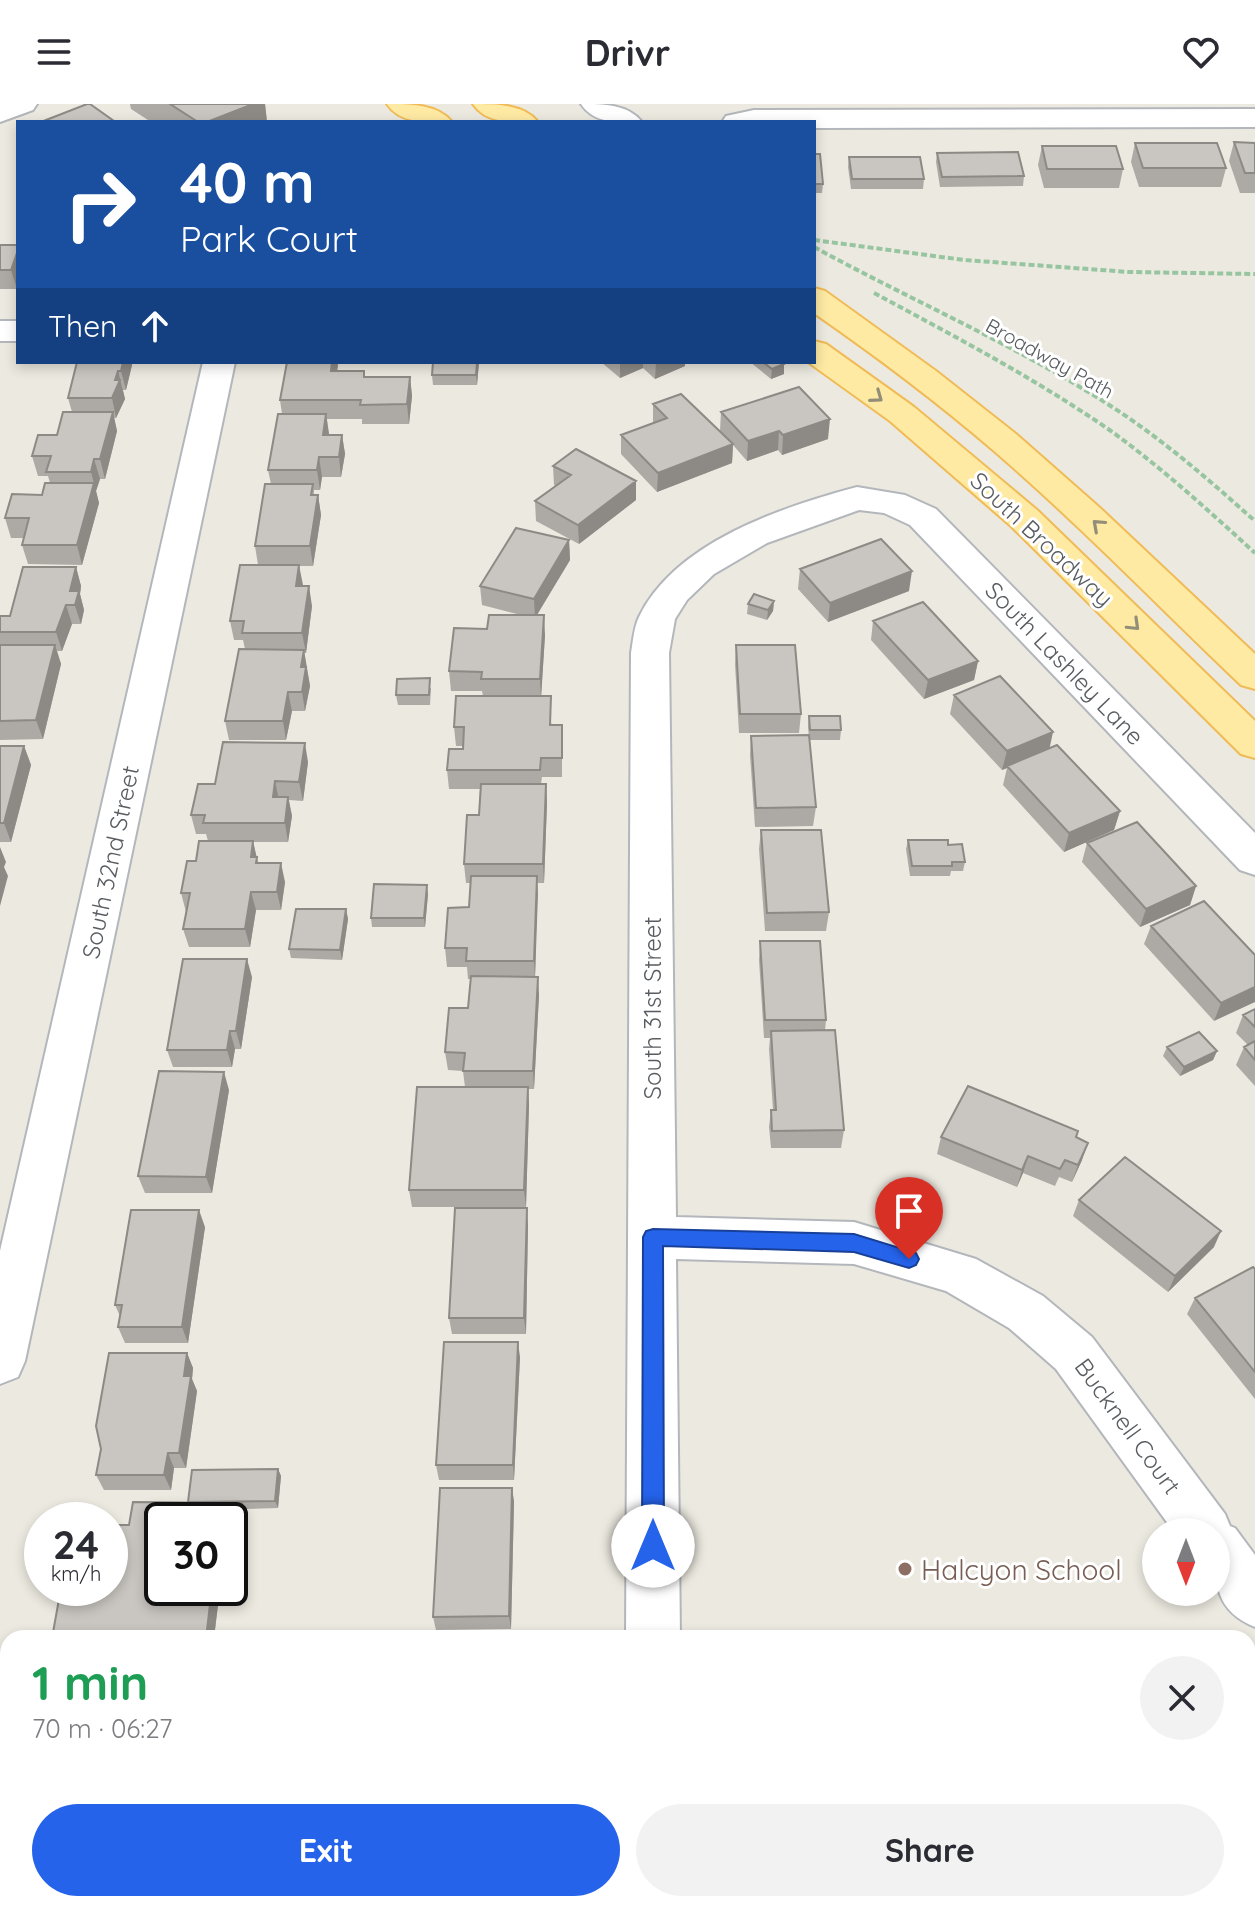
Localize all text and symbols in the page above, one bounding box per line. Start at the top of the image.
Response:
icon: menu [32,30,76,74]
text: Drivr [585,30,670,75]
icon: heart [1179,30,1223,74]
text: 40 m [180,147,315,217]
icon: right [48,152,152,256]
text: Park Court [180,216,358,261]
icon: ahead [133,304,177,348]
text: Then [48,307,117,345]
street label: Broadway Path [982,312,1118,404]
one-way arrow [869,387,883,401]
street label: South Broadway [964,465,1120,613]
one-way arrow [1092,521,1107,535]
street label: South Lashley Lane [979,575,1151,751]
one-way arrow [1125,616,1139,631]
street label: South 32nd Street [75,763,145,961]
street label: South 31st Street [637,917,667,1099]
pin [875,1177,943,1259]
icon: arrive [887,1189,931,1233]
street label: Bucknell Court [1069,1352,1187,1500]
speed limit sign: 30 [144,1502,248,1606]
position arrow [611,1504,695,1588]
north arrow [1142,1518,1230,1606]
map controls [1142,1518,1230,1606]
text: 24 [53,1519,99,1569]
place label: Halcyon School [921,1552,1122,1587]
marker: Halcyon School [896,1560,914,1578]
text: km/h [51,1561,101,1586]
text: 1 min [32,1652,148,1712]
button: close [1140,1656,1224,1740]
text: 70 m · 06:27 [32,1712,172,1745]
button: Exit [32,1804,620,1896]
button: Share [636,1804,1224,1896]

